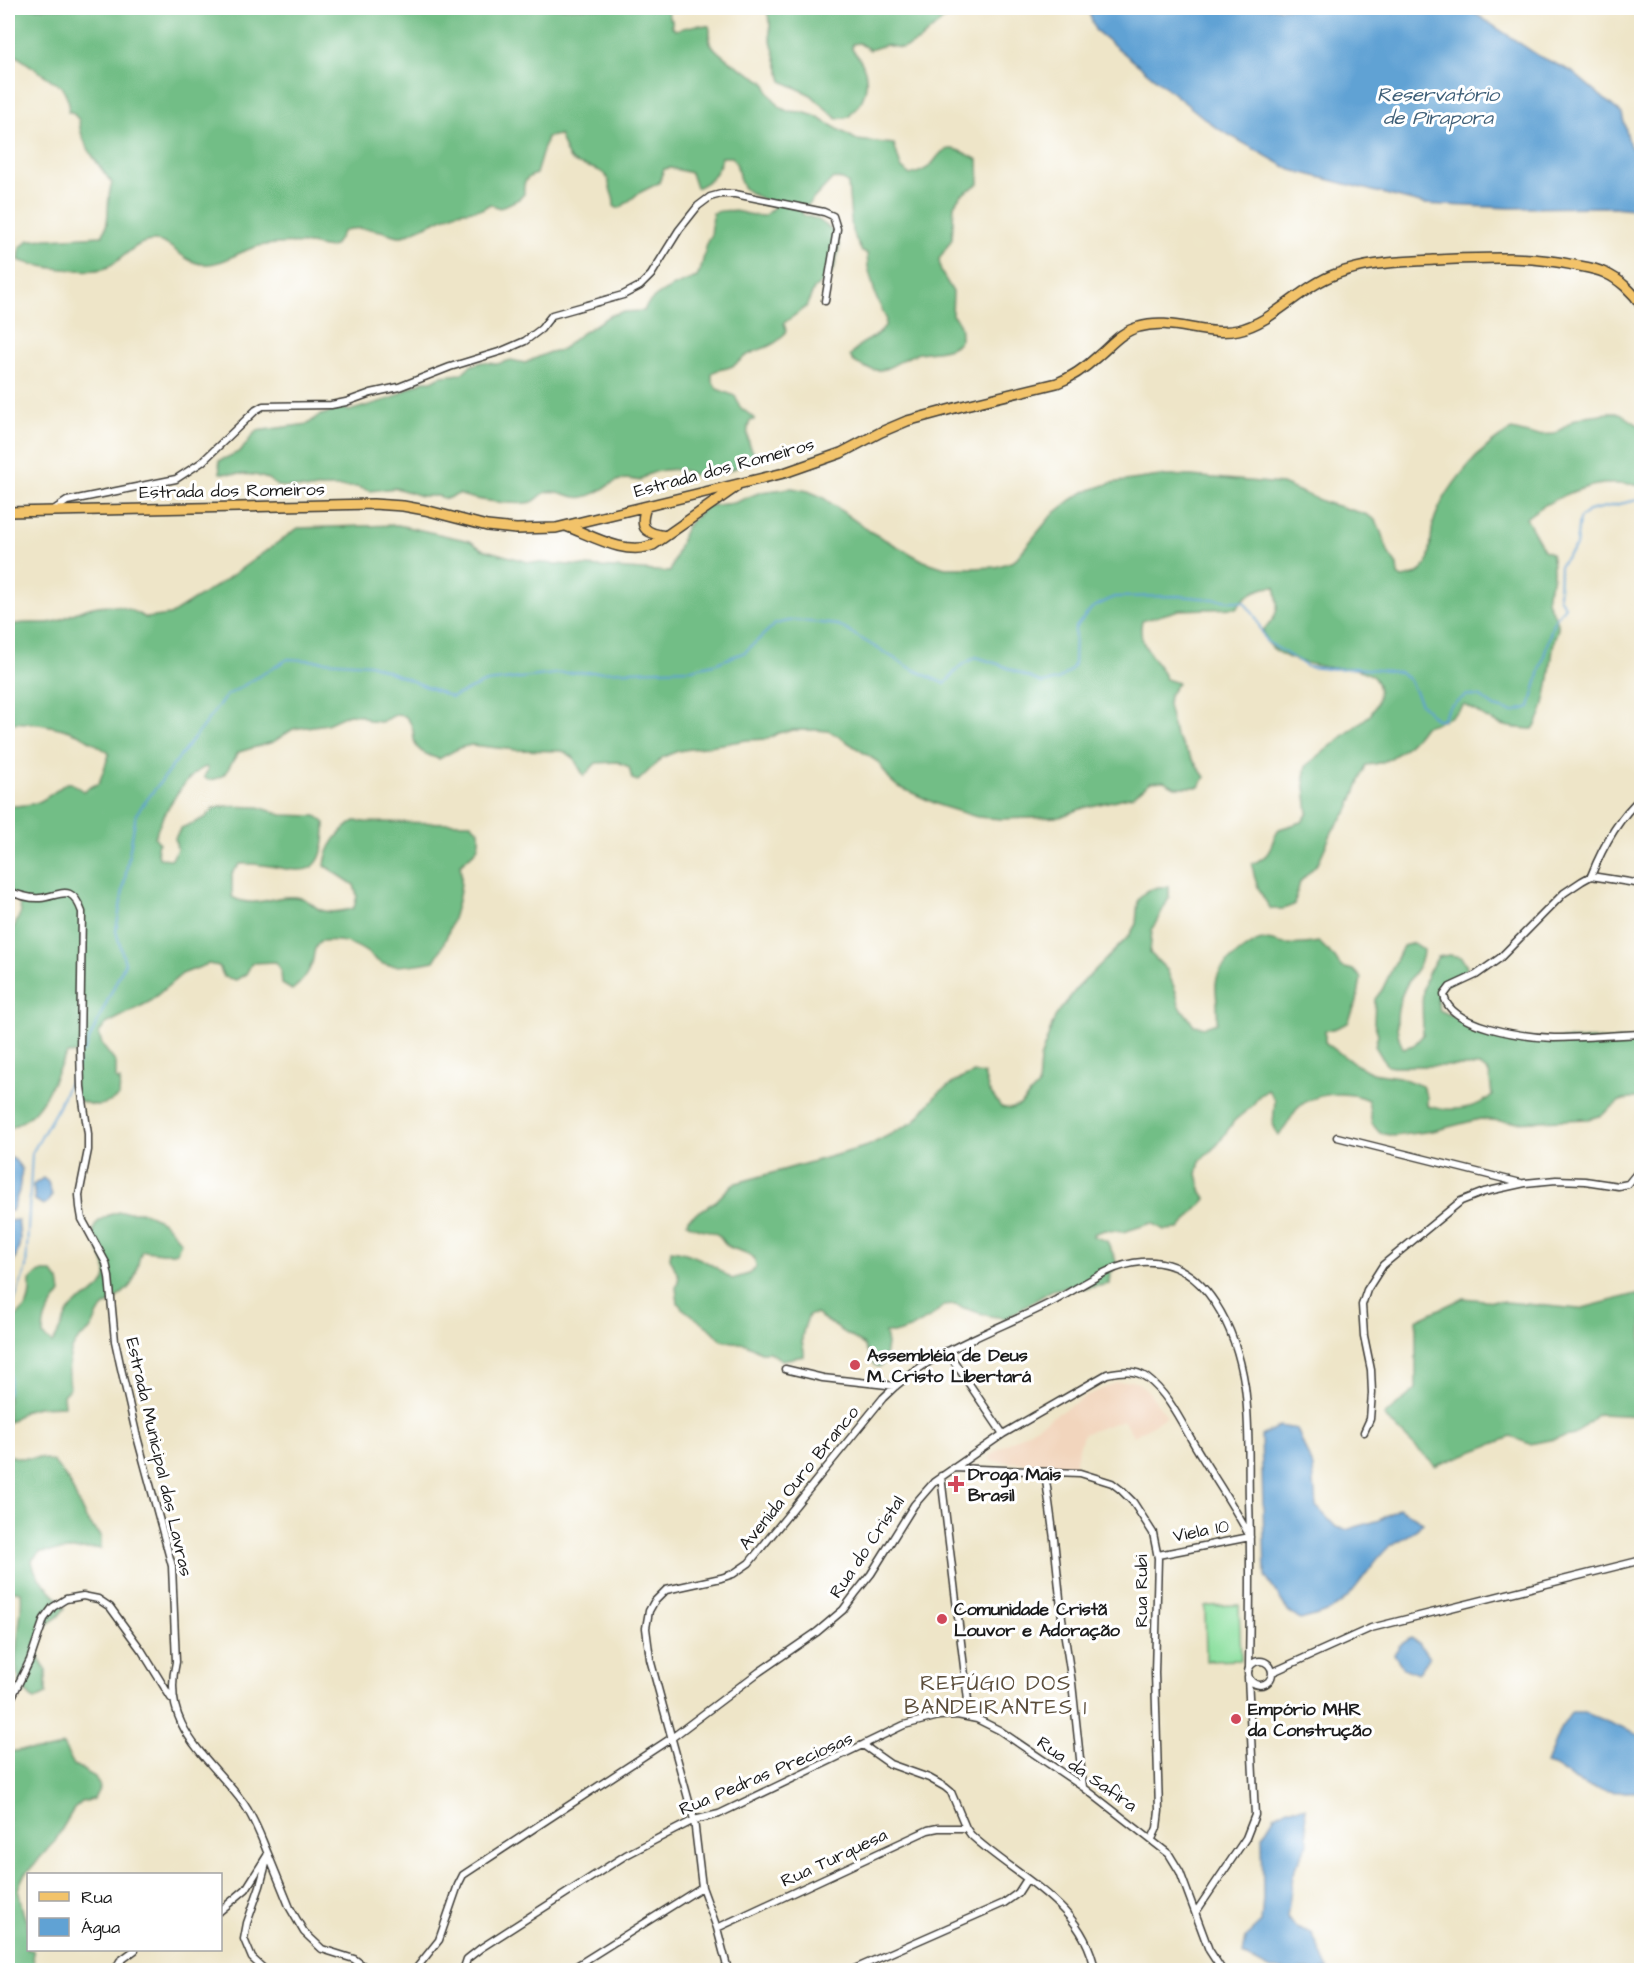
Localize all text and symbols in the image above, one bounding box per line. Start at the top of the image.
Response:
water label: Reservatório de Pirapora [1377,81,1501,132]
street label: Estrada dos Romeiros [631,432,817,504]
street label: Estrada dos Romeiros [139,477,325,505]
street label: Estrada Municipal das Lavras [119,1335,199,1579]
place label: Assembléia de Deus M. Cristo Libertará [867,1343,1032,1389]
marker: Assembléia de Deus M. Cristo Libertará [848,1358,862,1372]
street label: Avenida Ouro Branco [733,1401,865,1555]
place label: Droga Mais Brasil [968,1462,1061,1508]
marker: Droga Mais Brasil [949,1477,963,1491]
street label: Rua do Cristal [823,1491,911,1603]
street label: Viela 10 [1171,1513,1231,1549]
street label: Rua Rubi [1129,1554,1154,1628]
place label: Comunidade Cristã Louvor e Adoração [954,1597,1121,1643]
marker: Comunidade Cristã Louvor e Adoração [935,1612,949,1626]
district label: REFÚGIO DOS BANDEIRANTES 1 [904,1669,1088,1722]
place label: Empório MHR da Construção [1247,1697,1372,1743]
marker: Empório MHR da Construção [1229,1712,1243,1726]
street label: Rua Pedras Preciosas [675,1726,857,1822]
street label: Rua da Safira [1032,1730,1142,1818]
street label: Rua Turquesa [777,1822,891,1894]
legend [27,1873,222,1951]
text: Rua [81,1885,112,1910]
text: Água [81,1915,120,1941]

